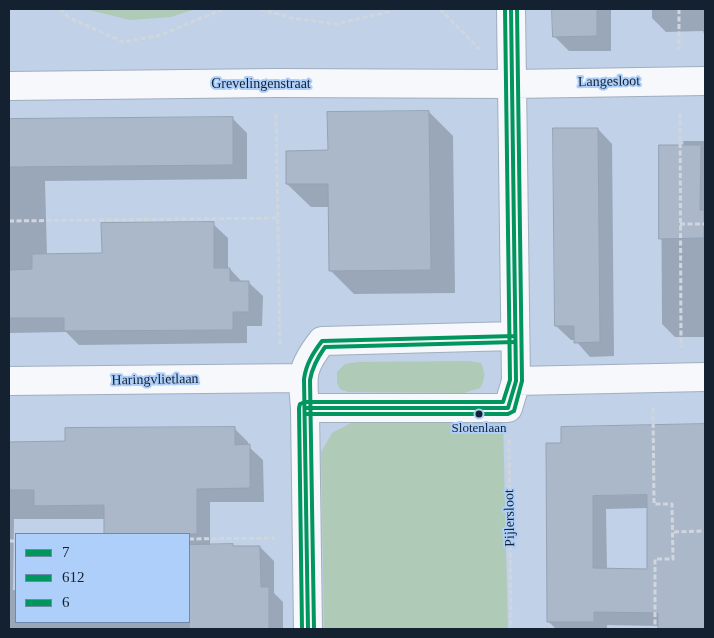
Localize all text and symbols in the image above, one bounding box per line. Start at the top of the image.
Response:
street label: Langesloot [578,73,640,91]
street label: Grevelingenstraat [211,76,311,92]
street label: Haringvlietlaan [111,371,199,389]
marker: Slotenlaan [474,409,484,419]
place label: Slotenlaan [452,421,506,437]
street label: Pijlersloot [501,489,519,547]
legend [15,533,190,623]
text: 7 [62,544,70,560]
text: 612 [62,569,85,585]
text: 6 [62,594,70,610]

